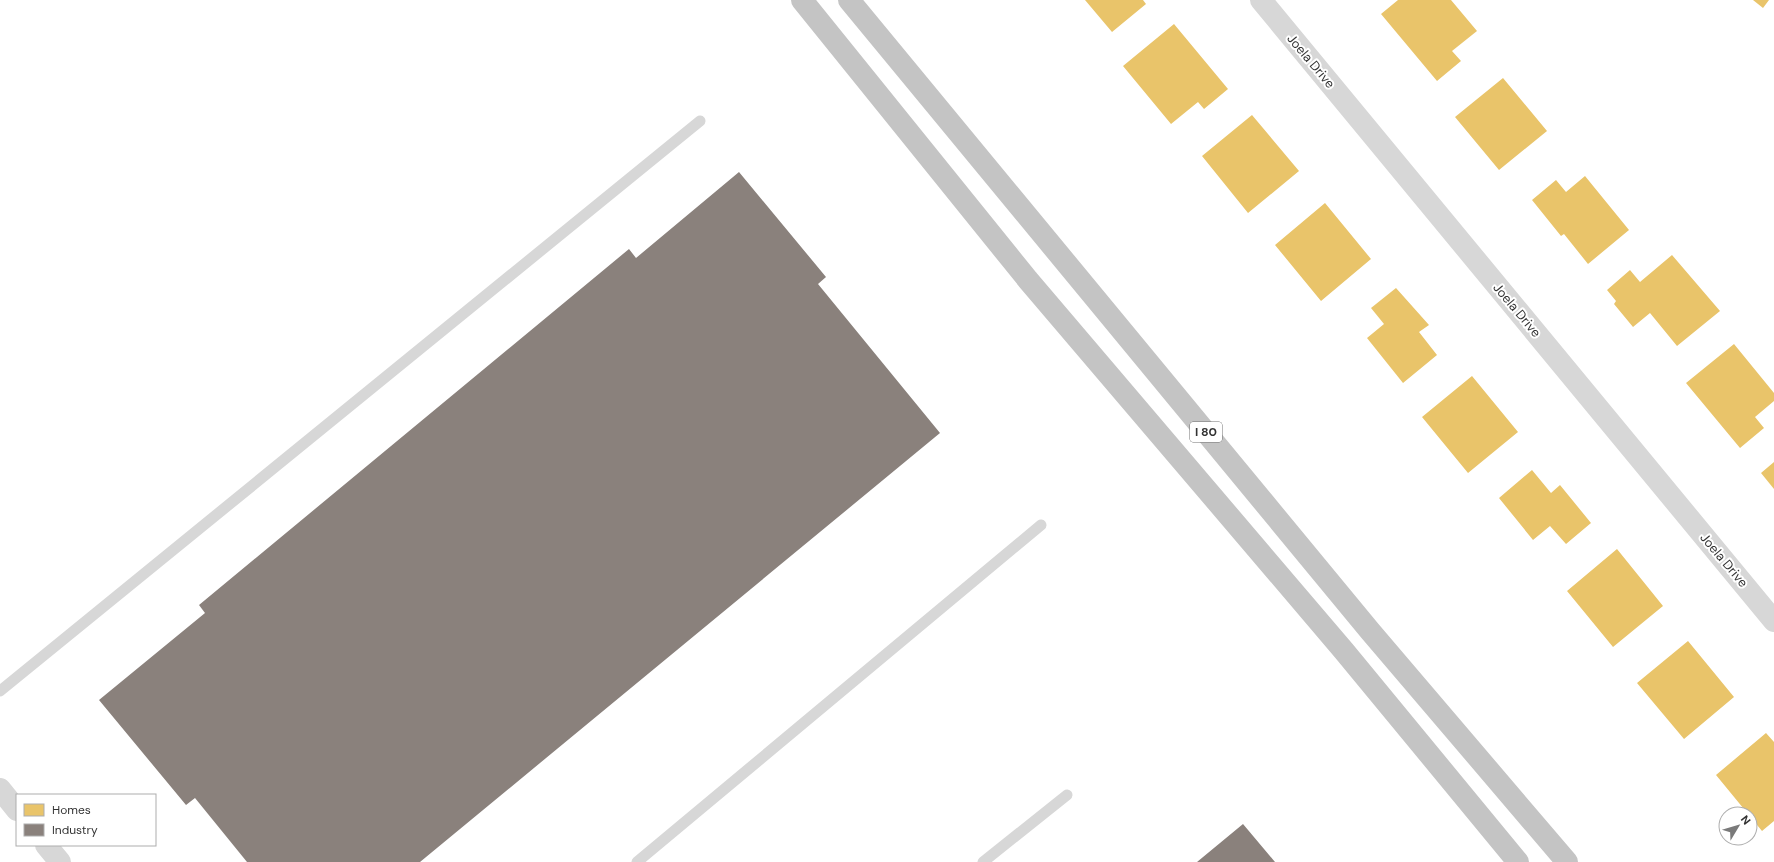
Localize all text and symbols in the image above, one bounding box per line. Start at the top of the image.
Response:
street label: Joela Drive [1283,30,1339,92]
street label: Joela Drive [1489,279,1545,341]
road number: I 80 [1190,422,1222,442]
street label: Joela Drive [1696,529,1752,591]
legend [16,794,156,846]
text: Homes [52,802,91,818]
north arrow [1718,806,1758,846]
text: N [1738,812,1754,827]
text: Industry [52,822,98,838]

